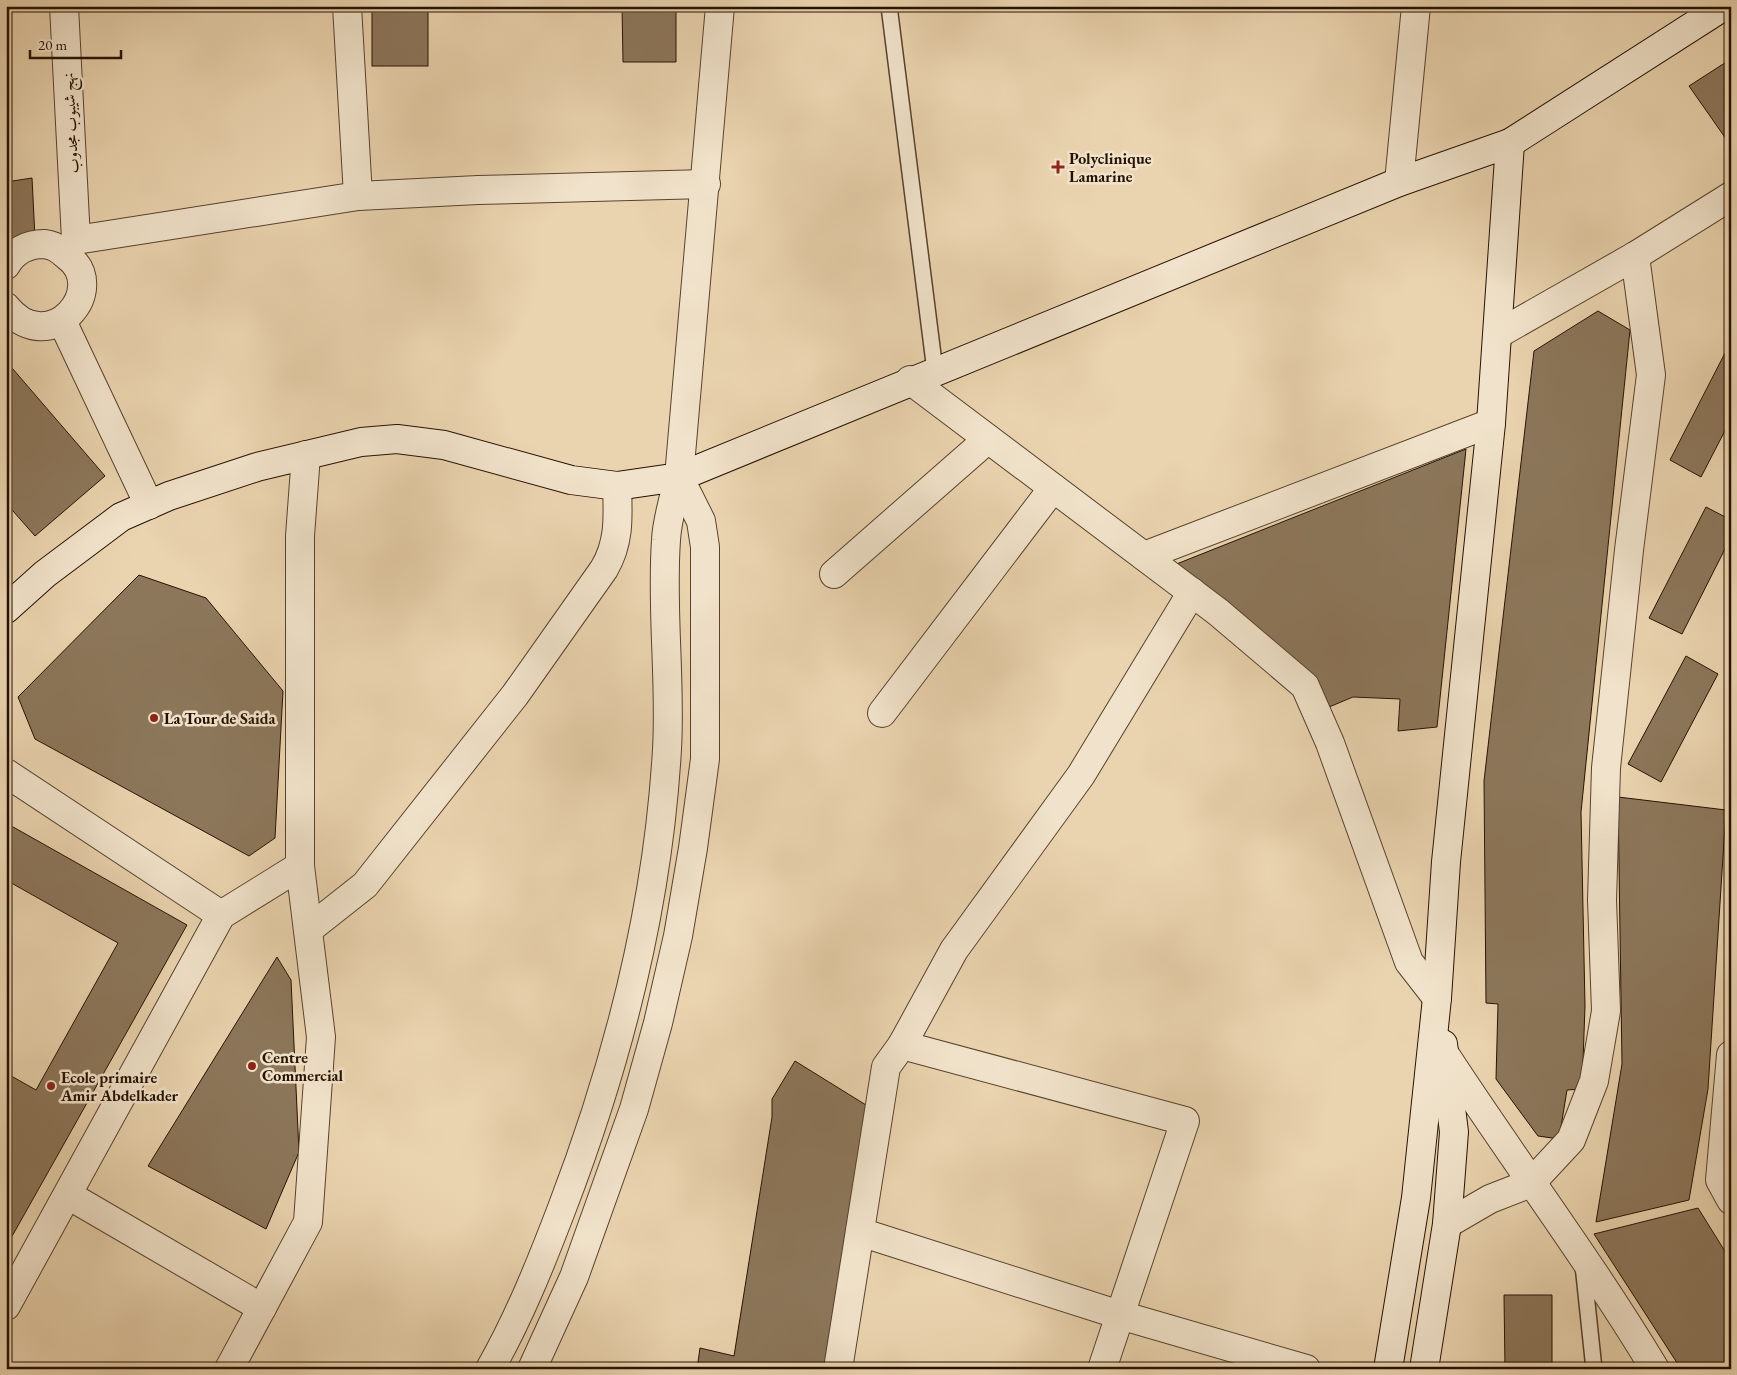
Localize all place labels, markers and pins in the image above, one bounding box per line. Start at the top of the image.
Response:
place label: Polyclinique Lamarine [1069,148,1152,187]
marker: Polyclinique Lamarine [1051,160,1065,174]
place label: La Tour de Saida [164,708,277,729]
marker: La Tour de Saida [148,712,160,724]
place label: Centre Commercial [262,1047,344,1086]
marker: Centre Commercial [246,1060,258,1072]
place label: Ecole primaire Amir Abdelkader [60,1067,179,1106]
marker: Ecole primaire Amir Abdelkader [45,1080,57,1092]

